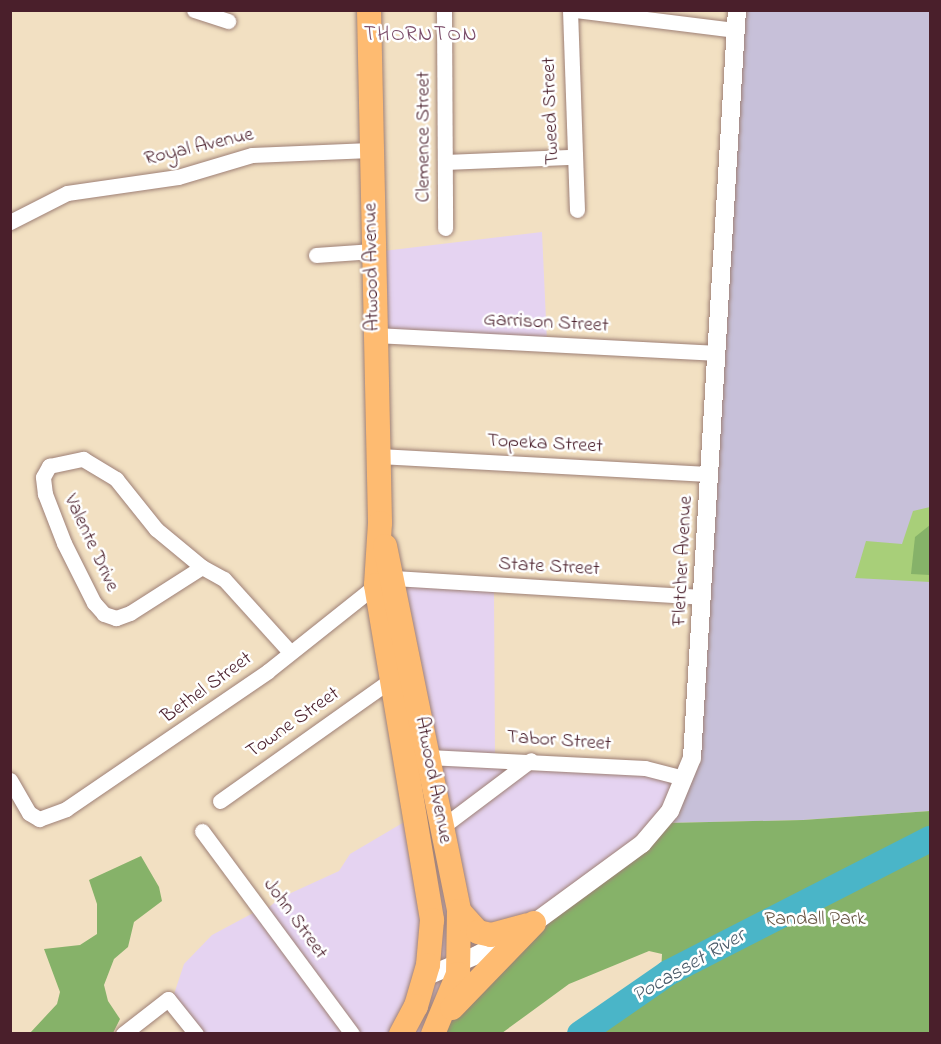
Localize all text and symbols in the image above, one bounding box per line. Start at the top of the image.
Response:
district label: THORNTON [364,22,478,48]
street label: Tweed Street [537,57,565,165]
street label: Clemence Street [412,72,436,202]
street label: Royal Avenue [142,123,256,171]
street label: Atwood Avenue [359,202,385,332]
street label: Garrison Street [483,308,609,338]
street label: Topeka Street [487,429,603,459]
street label: Valente Drive [58,490,124,596]
street label: Fletcher Avenue [668,495,698,627]
street label: State Street [498,552,600,582]
street label: Bethel Street [157,647,257,729]
street label: Towne Street [242,682,344,764]
street label: Atwood Avenue [409,714,457,846]
street label: Tabor Street [506,725,612,757]
street label: John Street [258,874,332,964]
park label: Randall Park [764,907,866,931]
water label: Pocasset River [628,924,750,1008]

